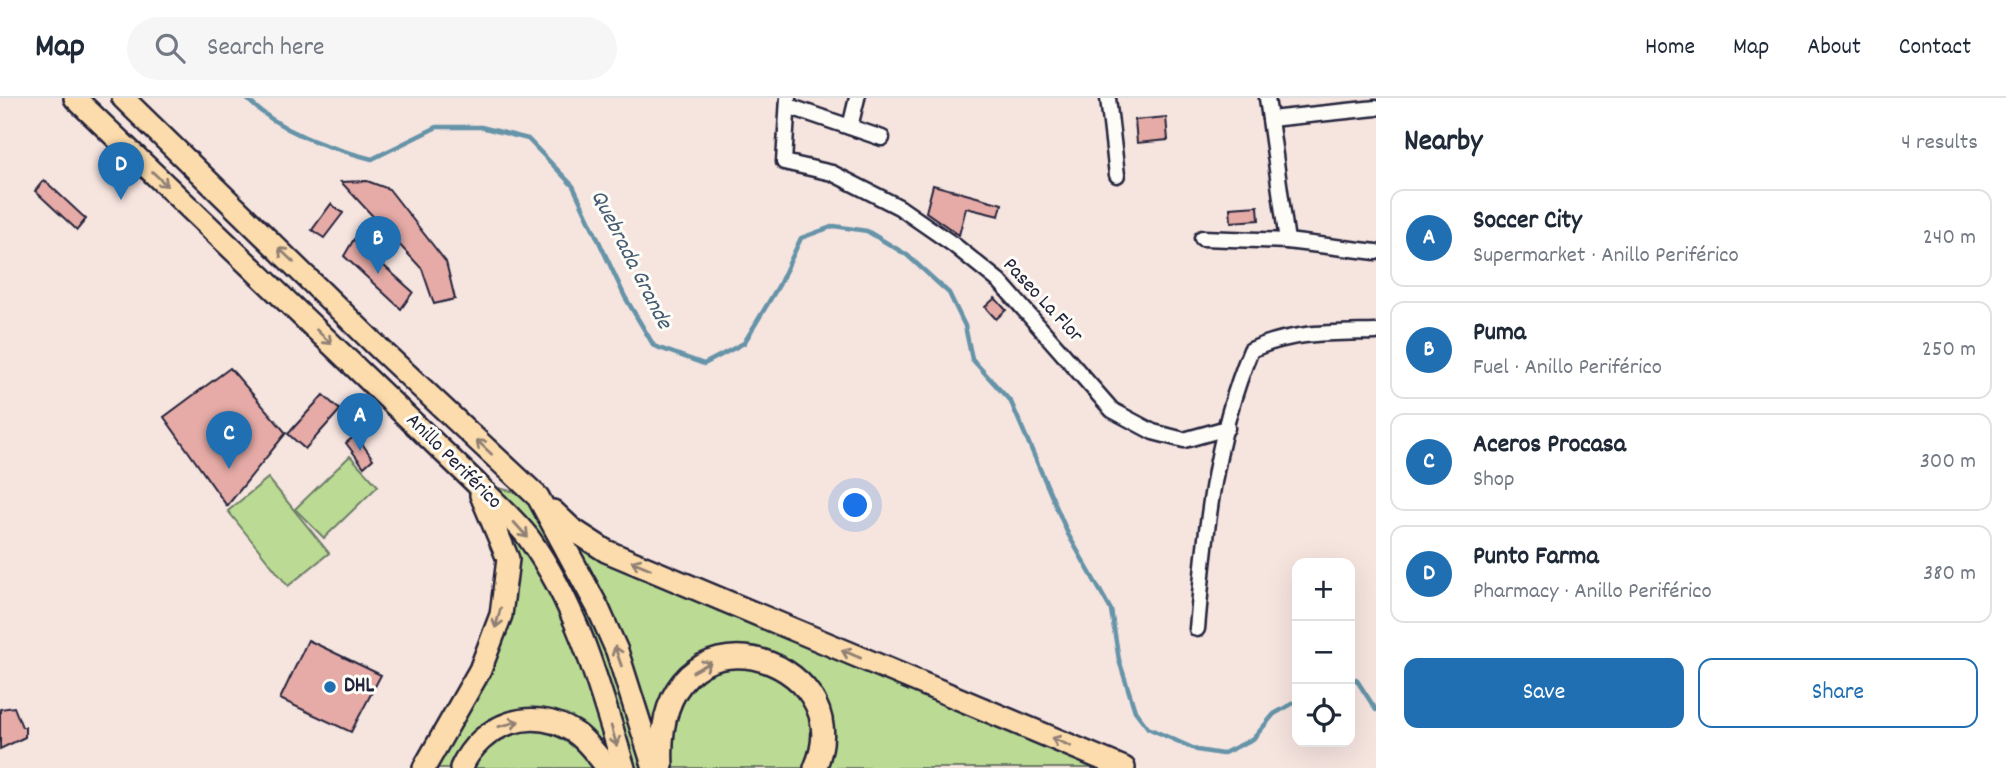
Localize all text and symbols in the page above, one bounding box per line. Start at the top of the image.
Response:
search box [127,17,617,80]
text: Map [35,25,85,72]
icon: search [151,29,189,67]
text: Search here [207,30,325,67]
text: Home [1645,31,1695,65]
text: Map [1733,31,1769,65]
text: About [1807,31,1861,65]
text: Contact [1899,31,1971,65]
text: Nearby [1404,122,1482,165]
text: 4 results [1901,127,1978,160]
pin: D [98,142,144,200]
one-way arrow [151,171,168,188]
water label: Quebrada Grande [581,185,680,337]
text: Soccer City [1473,203,1582,240]
pin: B [355,216,401,274]
text: A [1423,222,1435,255]
text: 240 m [1923,222,1976,255]
text: Supermarket · Anillo Periférico [1473,240,1739,273]
one-way arrow [278,246,295,263]
street label: Paseo La Flor [995,252,1089,350]
text: Puma [1473,315,1526,352]
one-way arrow [315,328,332,345]
text: B [1424,334,1434,367]
text: 250 m [1922,334,1976,367]
text: Fuel · Anillo Periférico [1473,352,1662,385]
pin: A [337,393,383,451]
street label: Anillo Periférico [398,407,508,517]
pin: C [206,411,252,469]
text: Aceros Procasa [1473,427,1626,464]
one-way arrow [476,439,493,456]
text: C [1423,446,1435,479]
text: 300 m [1920,446,1976,479]
text: Shop [1473,464,1515,497]
your location [838,488,872,522]
one-way arrow [513,521,529,539]
text: Punto Farma [1473,539,1599,576]
one-way arrow [631,558,652,571]
map controls [1292,558,1355,747]
button: + [1292,558,1355,621]
text: D [1423,558,1435,591]
text: 380 m [1923,558,1976,591]
text: Pharmacy · Anillo Periférico [1473,576,1712,609]
one-way arrow [491,607,504,629]
button: − [1292,621,1355,684]
one-way arrow [611,646,623,668]
one-way arrow [840,646,862,659]
button: Save [1404,658,1684,728]
button: Share [1698,658,1978,728]
one-way arrow [692,660,712,674]
place label: DHL [344,672,375,702]
marker: DHL [322,679,338,695]
button: locate [1292,684,1355,747]
one-way arrow [497,717,520,730]
one-way arrow [609,725,622,747]
one-way arrow [1050,734,1072,747]

